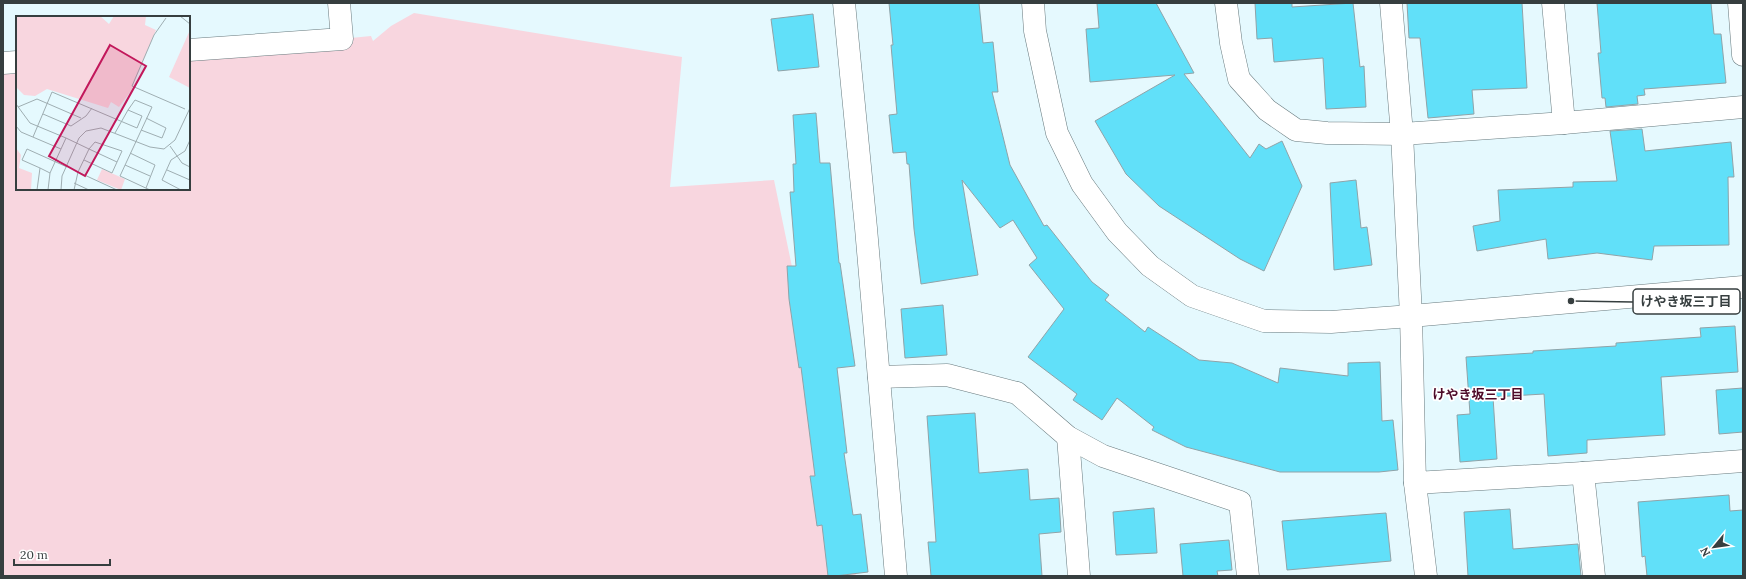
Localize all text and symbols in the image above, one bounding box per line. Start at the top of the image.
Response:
inset map [16,16,190,190]
callout: けやき坂三丁目 [1633,289,1740,314]
text: けやき坂三丁目 [1640,293,1732,310]
district label: けやき坂三丁目 [1432,386,1524,403]
north arrow [1694,527,1734,567]
scale bar [14,541,110,567]
text: N [1697,544,1713,559]
text: 20 m [20,547,48,562]

